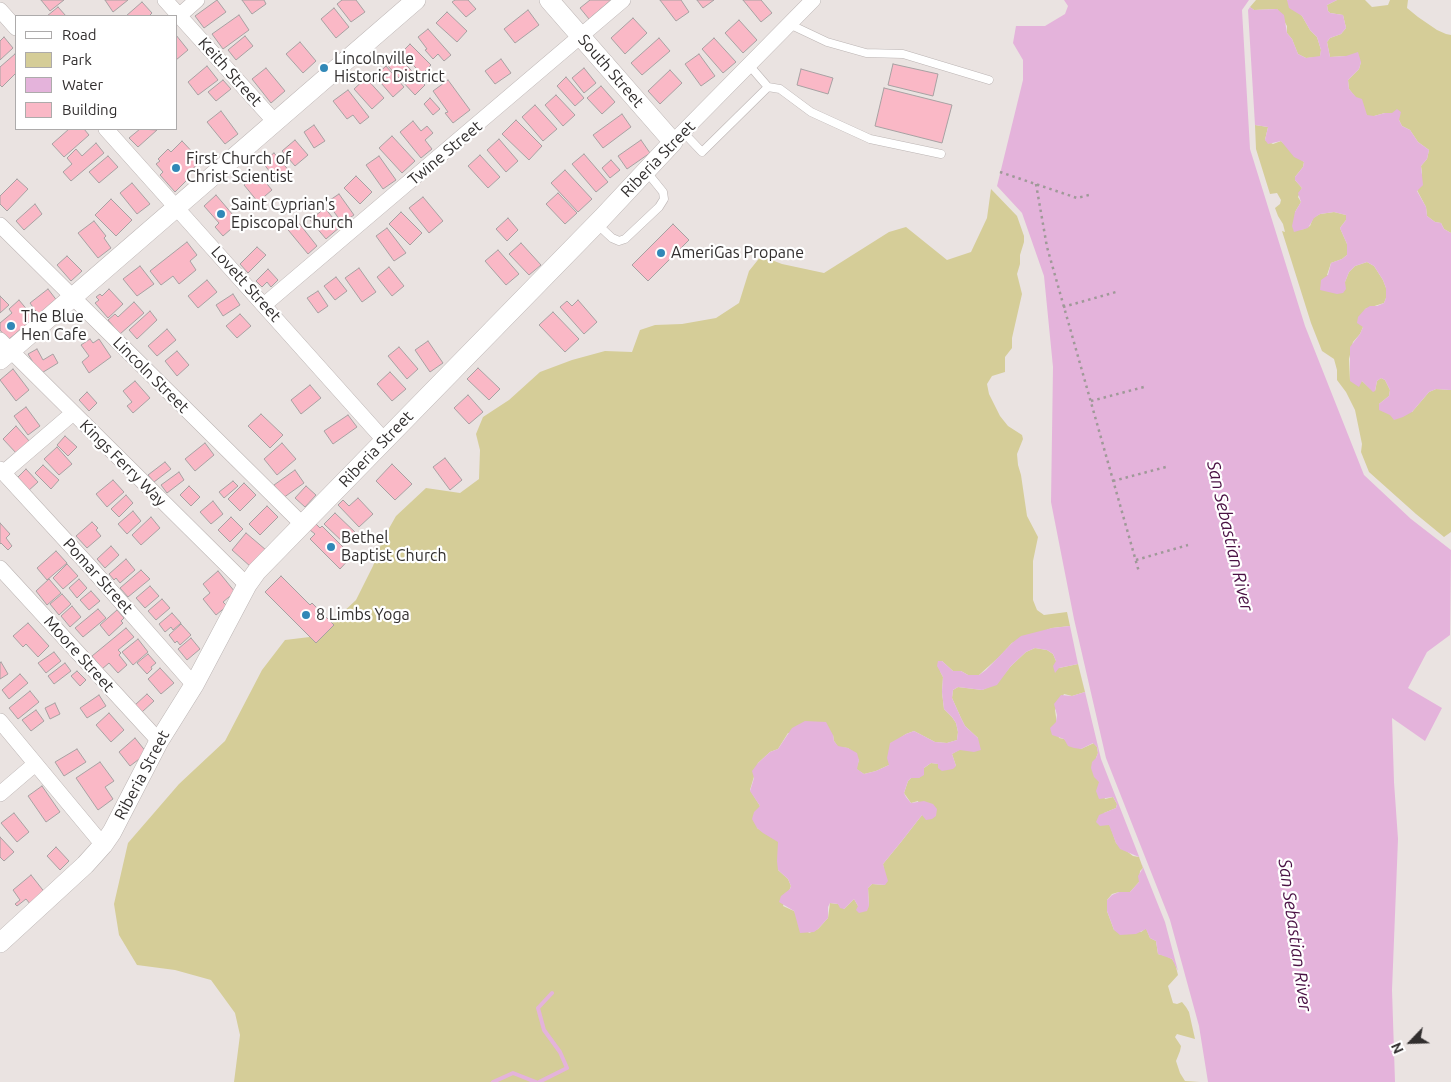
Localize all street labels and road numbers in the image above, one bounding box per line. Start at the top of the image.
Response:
street label: South Street [574,30,648,112]
street label: Keith Street [194,34,266,110]
street label: Twine Street [404,117,486,189]
street label: Riberia Street [617,117,699,201]
street label: Lovett Street [207,242,285,326]
street label: Lincoln Street [109,333,193,417]
street label: Riberia Street [335,407,417,491]
street label: Kings Ferry Way [76,416,170,510]
street label: Pomar Street [59,534,137,618]
street label: Moore Street [40,612,118,696]
street label: Riberia Street [110,727,174,823]

